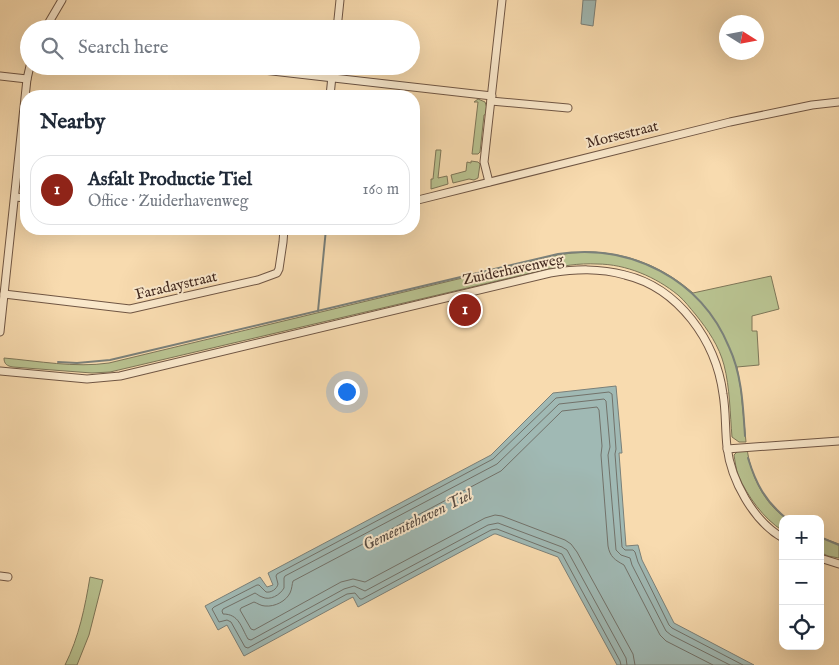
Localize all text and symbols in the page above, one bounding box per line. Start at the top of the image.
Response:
north arrow [719,15,764,60]
search box [20,20,420,75]
icon: search [38,34,66,62]
text: Search here [78,36,169,60]
text: Nearby [40,109,105,136]
street label: Morsestraat [584,116,660,153]
text: Asfalt Productie Tiel [88,168,252,192]
text: 1 [54,180,60,200]
text: 160 m [363,180,399,200]
text: Office · Zuiderhavenweg [88,192,248,212]
street label: Zuiderhavenweg [461,249,566,289]
street label: Faradaystraat [133,267,219,304]
pin: 1 [449,291,481,329]
your location [334,379,360,405]
water label: Gemeentehaven Tiel [360,485,477,556]
map controls [779,515,824,650]
button: + [779,515,824,560]
button: − [779,560,824,605]
button: locate [779,605,824,650]

